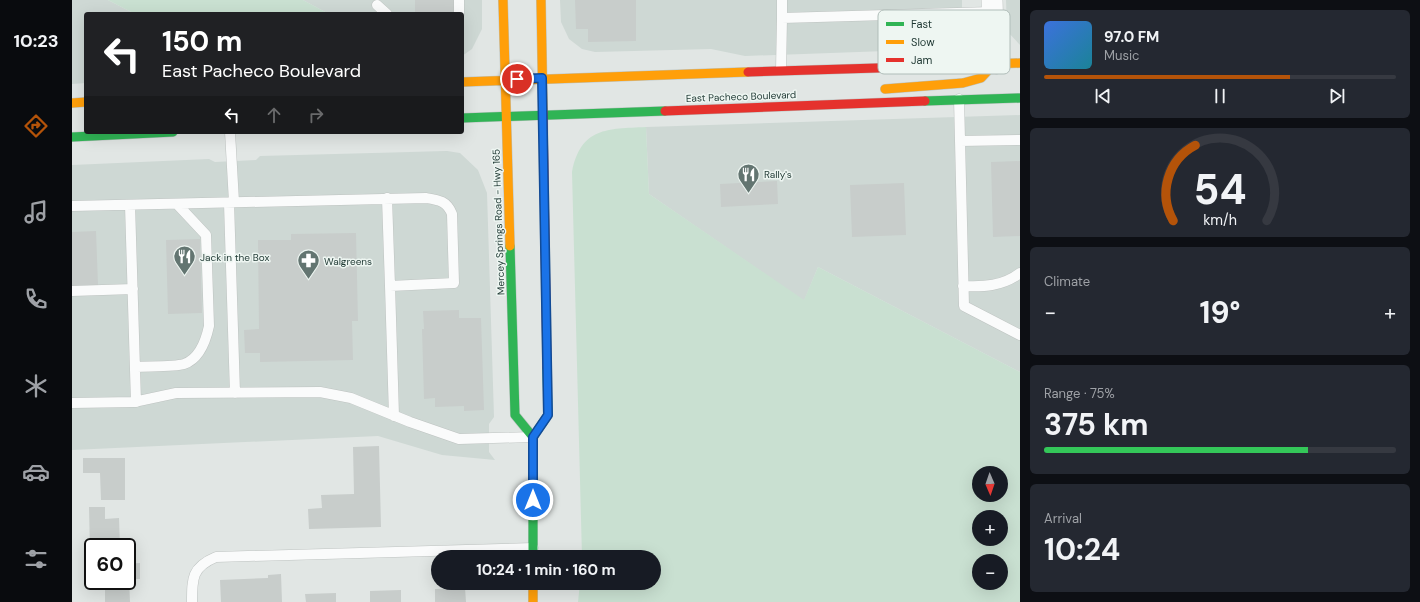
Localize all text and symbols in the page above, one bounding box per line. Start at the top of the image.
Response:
legend [878,10,1010,74]
text: Fast [911,17,932,31]
text: 150 m [162,23,242,60]
text: 97.0 FM [1104,27,1159,47]
icon: left [96,28,148,80]
text: 10:23 [13,29,59,53]
text: Slow [911,35,935,49]
text: Music [1104,47,1139,64]
text: Jam [911,53,932,67]
text: East Pacheco Boulevard [162,59,361,83]
pin [500,62,534,96]
icon: arrive [506,68,528,90]
icon: previous [1092,85,1114,107]
icon: pause [1209,85,1231,107]
icon: next [1326,85,1348,107]
street label: East Pacheco Boulevard [686,88,797,105]
icon: left [221,104,243,126]
icon: ahead [263,104,285,126]
icon: right [305,104,327,126]
icon: directions [22,112,50,140]
street label: Mercey Springs Road - Hwy 165 [489,149,508,295]
restaurant icon: Rally's [736,161,762,194]
text: 54 [1194,162,1246,216]
place label: Rally's [764,168,792,181]
icon: music [22,198,50,226]
text: km/h [1203,210,1237,228]
restaurant icon: Jack in the Box [171,244,197,277]
pharmacy icon: Walgreens [295,248,321,281]
place label: Jack in the Box [200,251,269,264]
place label: Walgreens [324,255,372,268]
text: Climate [1044,273,1090,290]
icon: phone [22,285,50,313]
text: 19° [1200,293,1240,332]
text: − [1044,298,1056,327]
text: + [1384,298,1396,327]
icon: climate [22,372,50,400]
text: Range · 75% [1044,385,1115,402]
text: 375 km [1044,405,1149,444]
icon: car [22,458,50,486]
north arrow [972,466,1008,502]
map controls [972,466,1008,590]
position arrow [512,479,554,521]
button: + [972,510,1008,546]
text: Arrival [1044,510,1082,527]
text: 10:24 [1044,530,1120,569]
speed limit sign: 60 [84,538,136,590]
icon: filters [22,545,50,573]
button: − [972,554,1008,590]
text: 10:24 · 1 min · 160 m [476,560,616,580]

